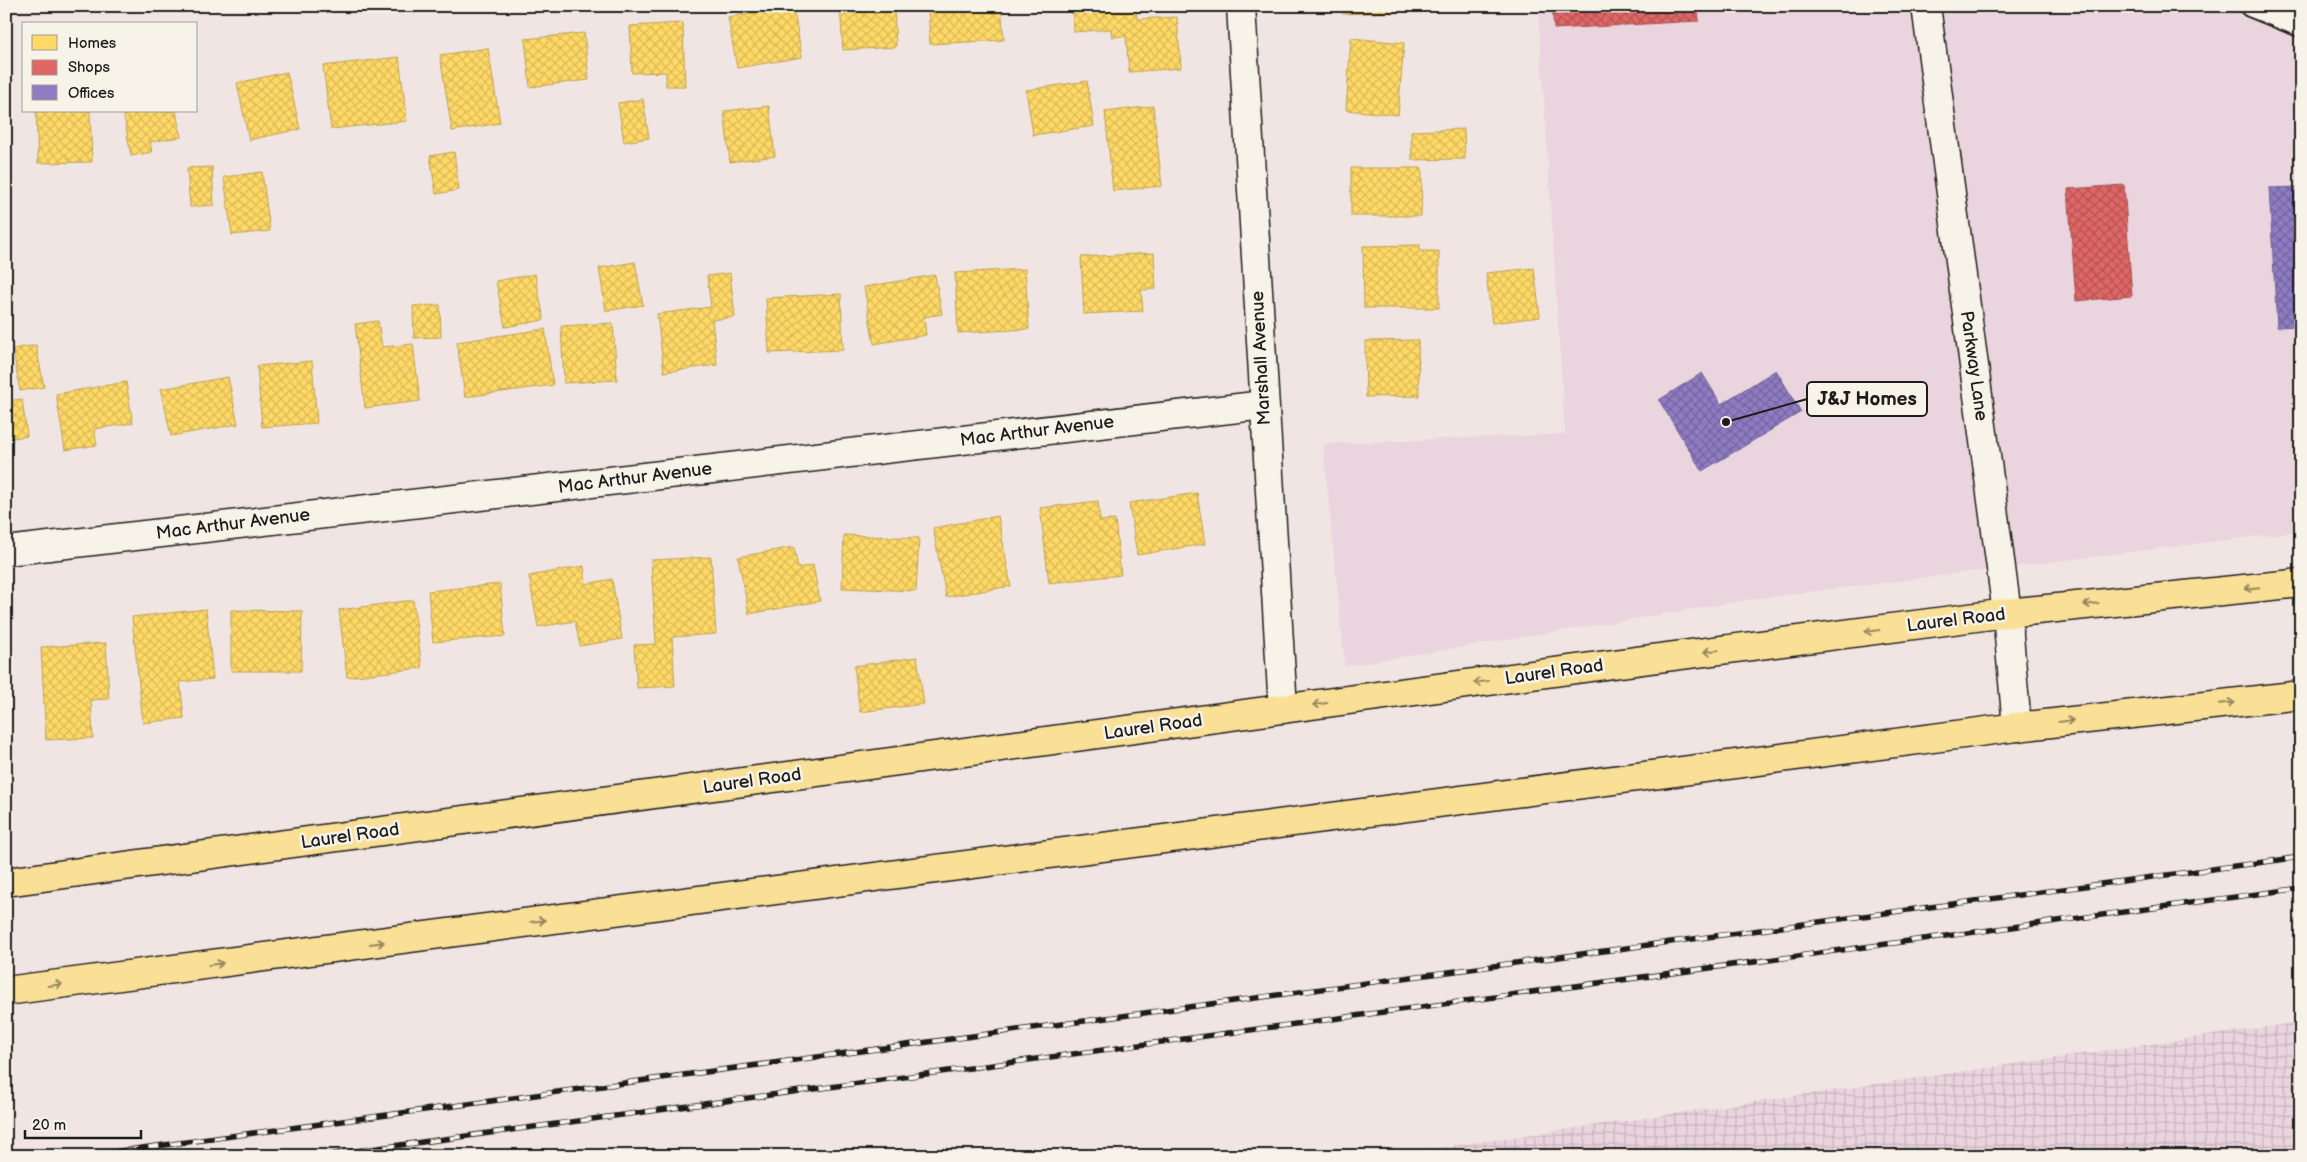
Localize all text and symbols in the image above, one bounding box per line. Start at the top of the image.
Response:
legend [22,22,198,112]
text: Homes [68,34,117,53]
text: Shops [68,58,111,77]
text: Offices [68,84,115,103]
street label: Marshall Avenue [1247,290,1275,426]
street label: Parkway Lane [1956,310,1992,423]
callout: J&J Homes [1807,382,1927,416]
text: J&J Homes [1817,388,1917,411]
street label: Mac Arthur Avenue [959,411,1116,451]
street label: Mac Arthur Avenue [557,458,714,498]
street label: Mac Arthur Avenue [155,504,312,544]
one-way arrow [2245,583,2261,593]
one-way arrow [2083,599,2099,609]
street label: Laurel Road [1905,604,2007,636]
one-way arrow [1865,626,1881,636]
one-way arrow [1703,647,1719,657]
street label: Laurel Road [1503,655,1605,689]
one-way arrow [1473,678,1489,688]
one-way arrow [2219,698,2235,708]
one-way arrow [1312,700,1328,710]
street label: Laurel Road [1102,710,1204,744]
one-way arrow [2058,716,2074,726]
street label: Laurel Road [701,764,803,798]
street label: Laurel Road [299,819,401,853]
one-way arrow [530,916,546,926]
one-way arrow [368,938,384,948]
one-way arrow [207,959,223,969]
one-way arrow [46,980,62,990]
scale bar [25,1107,141,1139]
text: 20 m [32,1116,66,1135]

